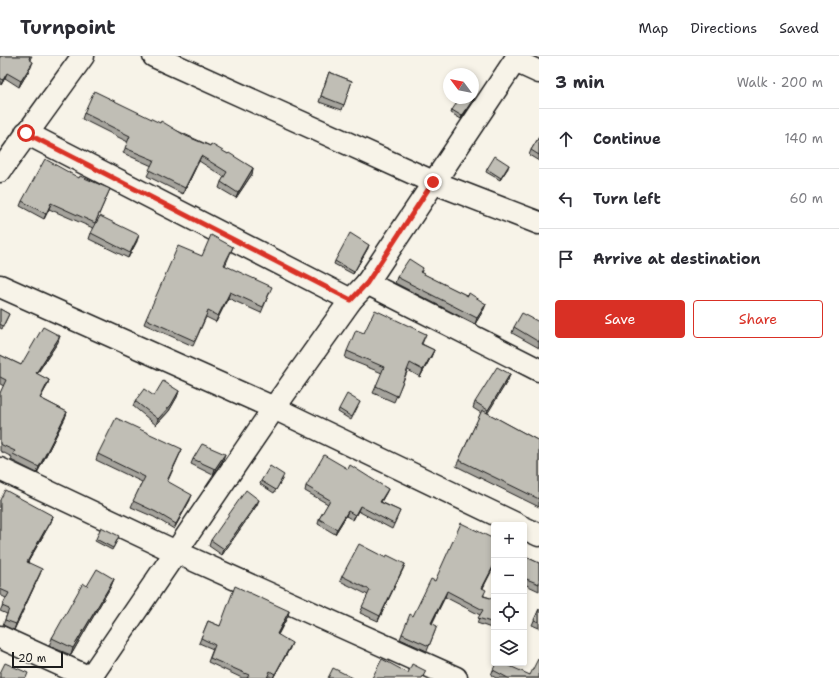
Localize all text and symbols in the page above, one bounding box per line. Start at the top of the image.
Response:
text: Turnpoint [20,15,116,40]
text: Map [639,19,669,37]
text: Directions [691,19,757,37]
text: Saved [779,19,819,37]
north arrow [443,68,479,104]
text: 3 min [555,71,605,93]
text: Walk · 200 m [737,74,823,91]
route start [17,124,35,142]
icon: ahead [555,128,577,150]
text: Continue [593,129,661,149]
text: 140 m [784,130,823,147]
route end [424,173,442,191]
icon: left [555,188,577,210]
text: Turn left [593,189,661,209]
text: 60 m [790,190,823,207]
icon: arrive [555,248,577,270]
text: Arrive at destination [593,249,761,269]
button: Save [555,300,685,338]
button: Share [693,300,823,338]
map controls [491,522,527,666]
button: + [491,522,527,558]
button: − [491,558,527,594]
button: locate [491,594,527,630]
button: layers [491,630,527,666]
scale bar [12,650,63,669]
text: 20 m [18,651,46,666]

